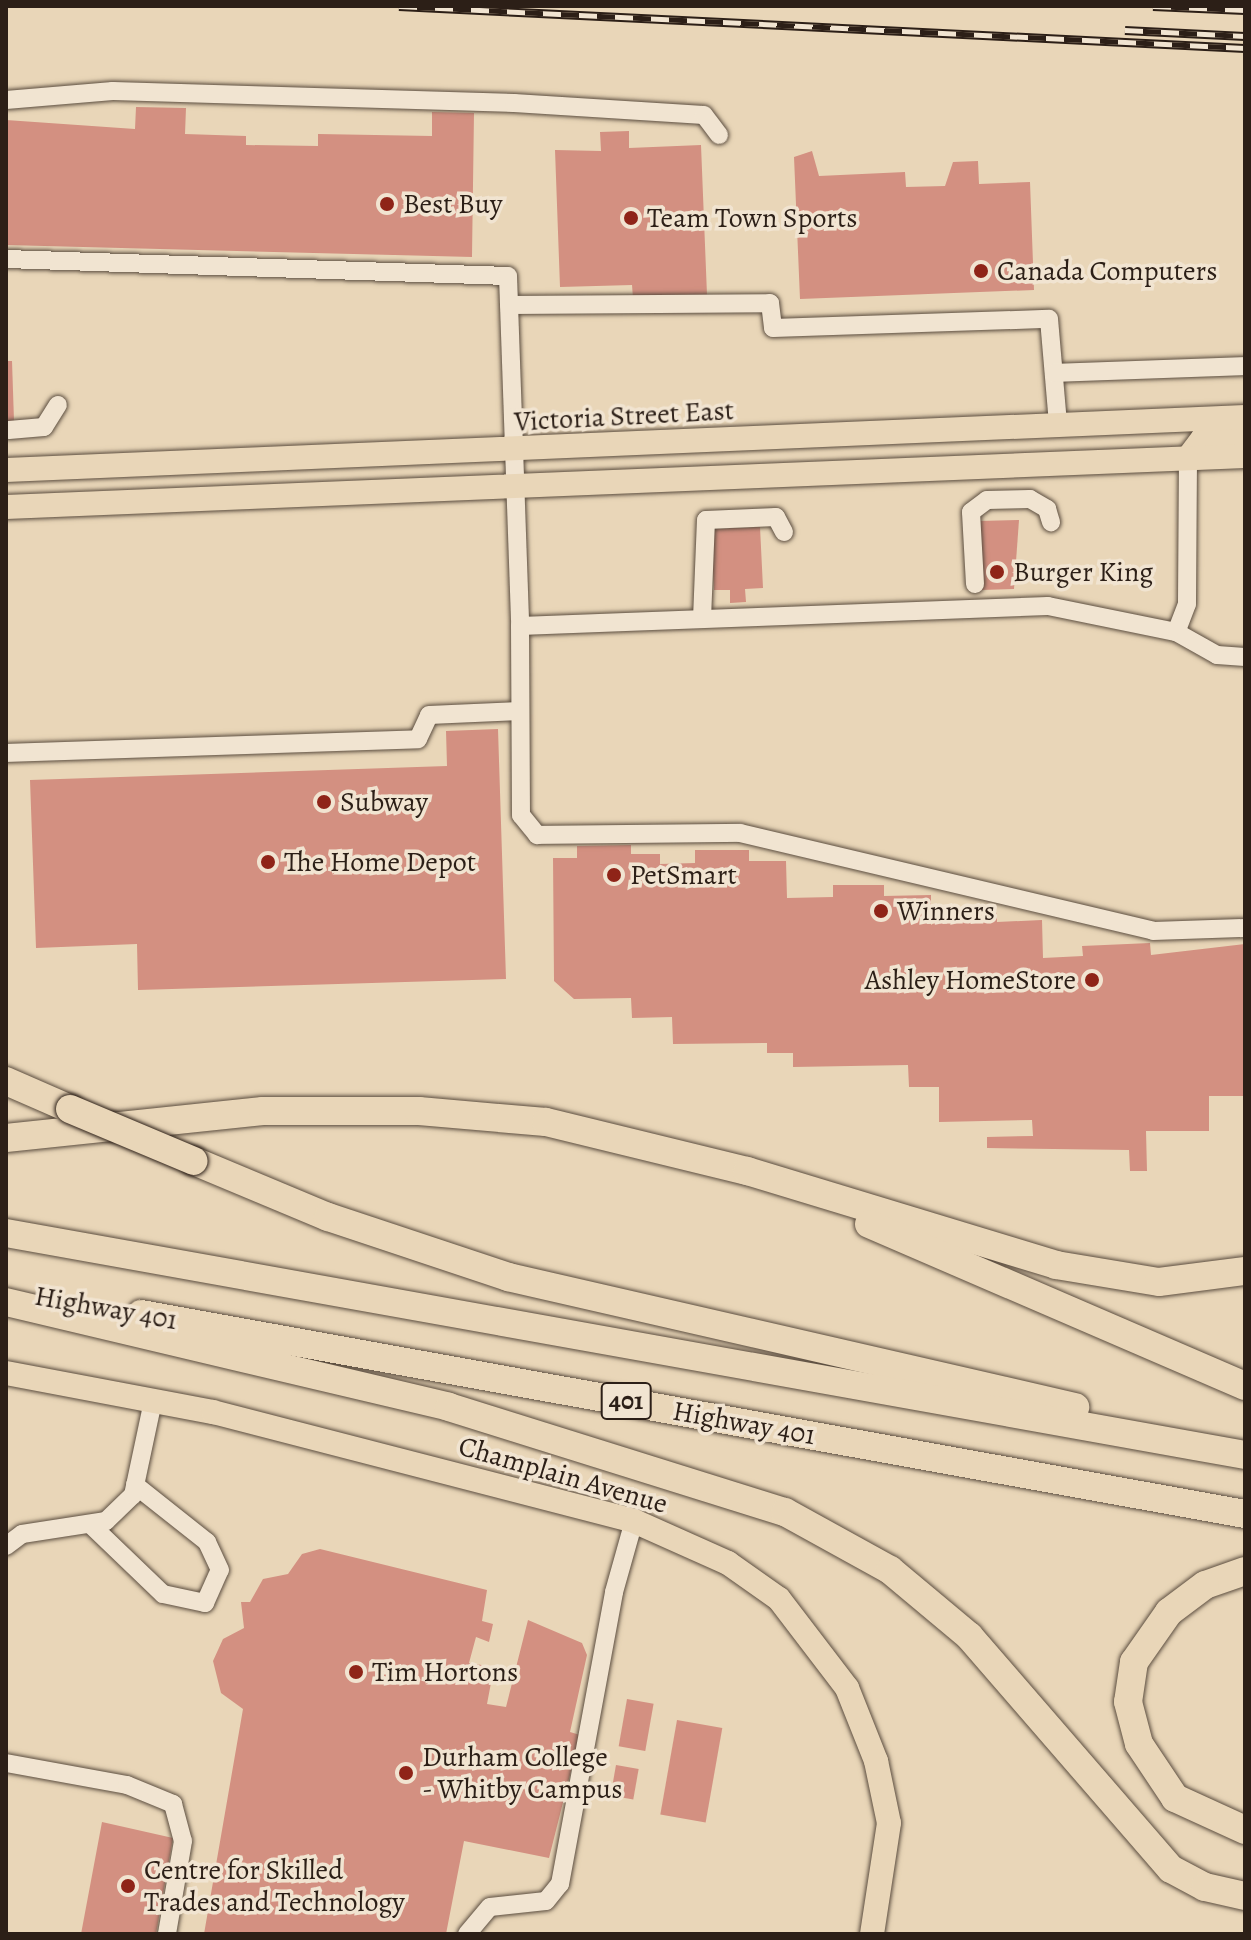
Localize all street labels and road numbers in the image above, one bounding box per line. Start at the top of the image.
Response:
street label: Victoria Street East [513,393,735,439]
street label: Highway 401 [32,1279,180,1337]
road number: 401 [600,1379,652,1423]
street label: Highway 401 [670,1394,818,1452]
street label: Champlain Avenue [455,1429,671,1521]

